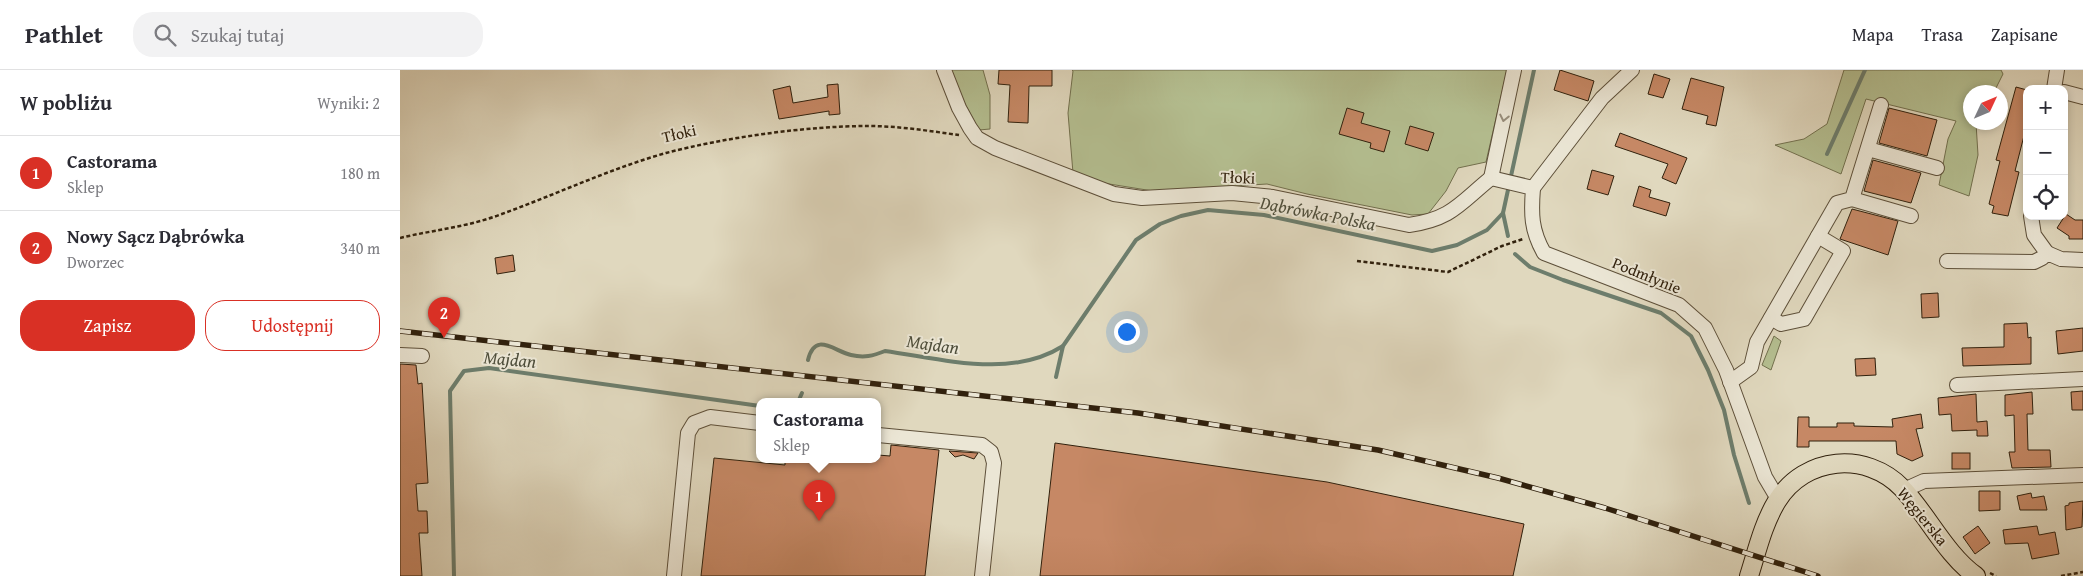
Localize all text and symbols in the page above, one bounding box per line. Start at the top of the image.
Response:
search box [133,12,483,57]
text: Pathlet [25,17,103,52]
icon: search [151,21,179,49]
text: Szukaj tutaj [191,21,284,49]
text: Mapa [1852,21,1893,48]
text: Trasa [1921,21,1963,48]
text: Zapisane [1991,21,2058,48]
north arrow [1963,85,2008,130]
map controls [2023,85,2068,220]
button: + [2023,85,2068,130]
text: W pobliżu [20,87,112,118]
text: Wyniki: 2 [317,91,380,115]
one-way arrow [1499,113,1510,122]
street label: Tłoki [660,117,699,149]
button: − [2023,130,2068,175]
text: Castorama [67,147,157,175]
text: 1 [32,161,40,185]
text: 180 m [340,161,380,185]
street label: Tłoki [1220,164,1256,190]
text: Sklep [67,175,104,199]
button: locate [2023,175,2068,220]
water label: Dąbrówka Polska [1257,188,1379,238]
text: Nowy Sącz Dąbrówka [67,222,244,250]
text: 2 [32,236,40,260]
text: 340 m [340,236,380,260]
text: Dworzec [67,250,124,274]
street label: Podmłynie [1609,250,1685,300]
pin: 2 [428,297,460,338]
button: Zapisz [20,300,195,351]
button: Udostępnij [205,300,380,351]
your location [1114,319,1140,345]
water label: Majdan [905,327,961,361]
water label: Majdan [483,343,537,375]
popup [756,398,881,463]
text: Castorama [773,405,864,433]
text: Sklep [773,433,810,457]
pin: 1 [803,480,835,521]
street label: Węgierska [1892,481,1955,551]

